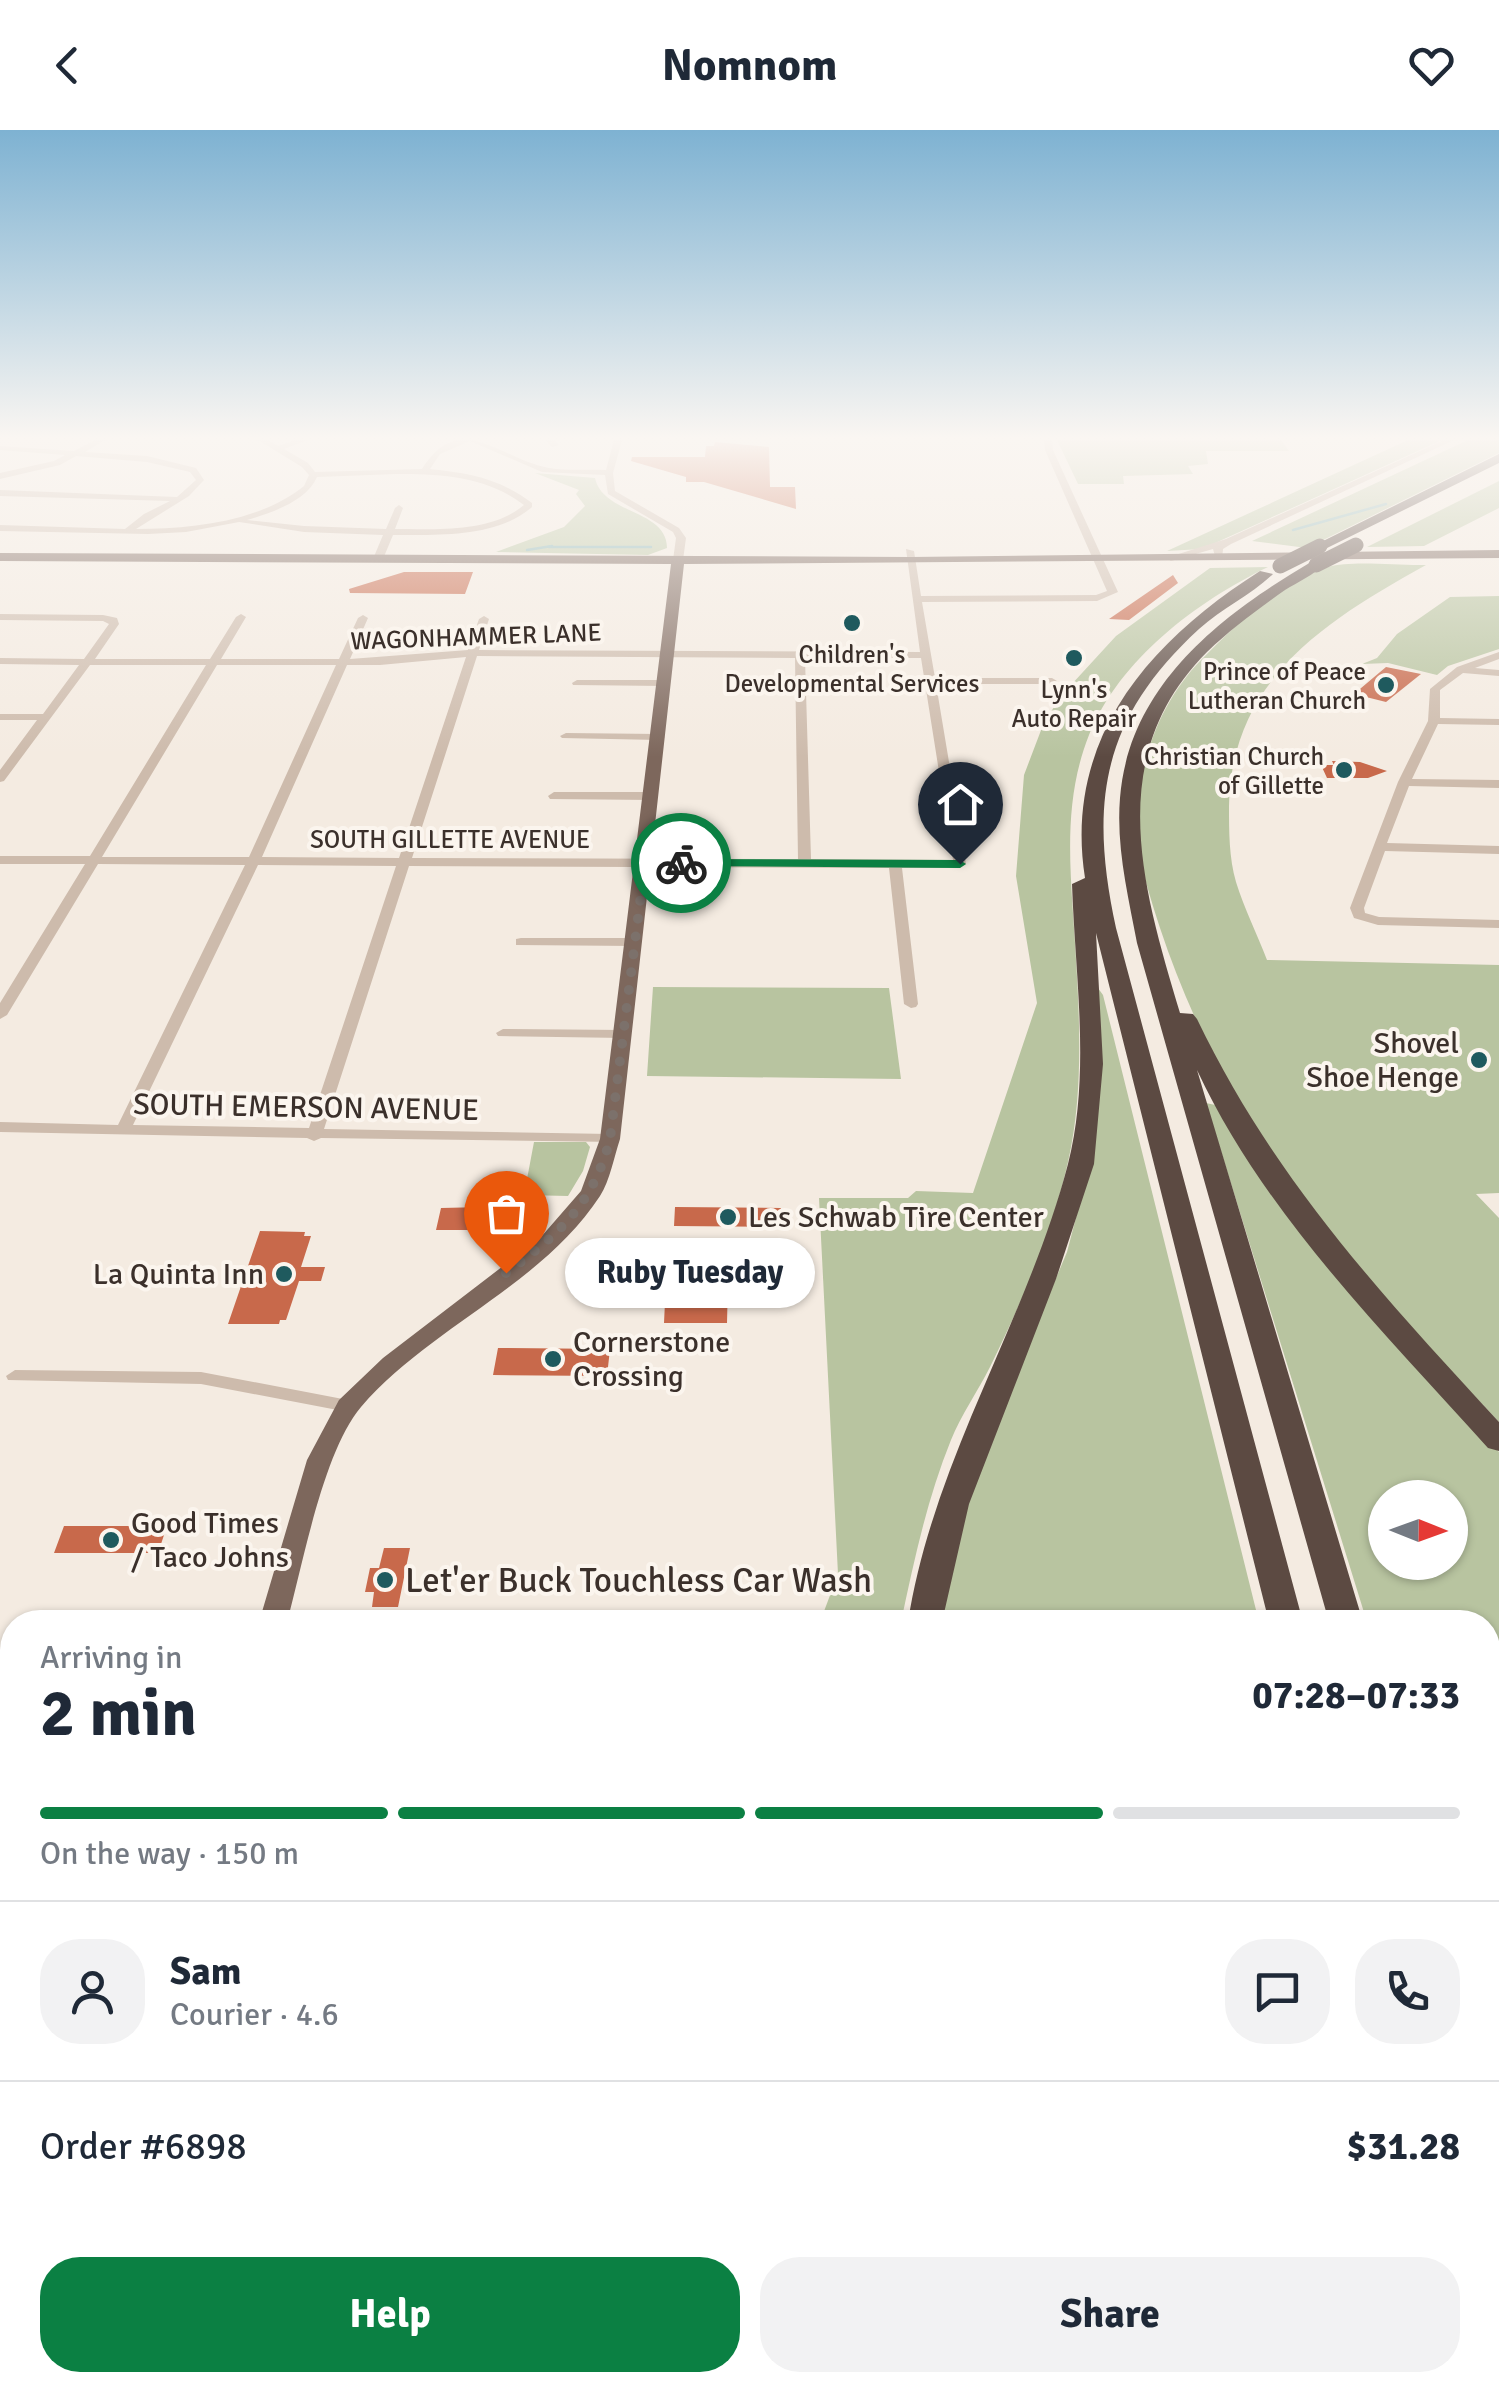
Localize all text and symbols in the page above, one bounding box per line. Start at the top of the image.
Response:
icon: back [40,38,95,93]
text: Nomnom [662,38,837,93]
icon: heart [1404,38,1459,93]
marker: Children's Developmental Services [841,612,863,634]
street label: WAGONHAMMER LANE [350,617,602,656]
place label: Children's Developmental Services [725,639,980,699]
marker: Lynn's Auto Repair [1063,647,1085,669]
place label: Prince of Peace Lutheran Church [1188,656,1366,716]
place label: Lynn's Auto Repair [1012,674,1137,734]
marker: Prince of Peace Lutheran Church [1375,674,1397,696]
place label: Christian Church of Gillette [1144,741,1324,801]
marker: Christian Church of Gillette [1333,759,1355,781]
pin [918,762,1003,865]
icon: home [933,777,988,832]
courier [631,813,731,913]
street label: SOUTH GILLETTE AVENUE [310,824,590,855]
icon: bike [654,836,709,891]
place label: Shovel Shoe Henge [1306,1025,1459,1096]
marker: Shovel Shoe Henge [1468,1049,1490,1071]
street label: SOUTH EMERSON AVENUE [133,1086,479,1129]
pin [464,1171,549,1274]
icon: bag [479,1186,534,1241]
place label: Les Schwab Tire Center [748,1199,1044,1236]
marker: Les Schwab Tire Center [717,1206,739,1228]
callout: Ruby Tuesday [566,1238,816,1308]
text: Ruby Tuesday [597,1253,783,1292]
place label: La Quinta Inn [93,1256,264,1293]
marker: La Quinta Inn [273,1263,295,1285]
place label: Cornerstone Crossing [573,1324,730,1395]
marker: Cornerstone Crossing [542,1348,564,1370]
north arrow [1368,1480,1468,1580]
map controls [1368,1480,1468,1580]
place label: Good Times / Taco Johns [131,1505,289,1576]
marker: Good Times / Taco Johns [100,1529,122,1551]
place label: Let'er Buck Touchless Car Wash [405,1559,872,1602]
marker: Let'er Buck Touchless Car Wash [374,1569,396,1591]
text: Arriving in [40,1638,182,1677]
text: 07:28–07:33 [1252,1672,1460,1719]
text: 2 min [40,1674,197,1754]
text: On the way · 150 m [40,1834,299,1873]
button: person [40,1939,145,2044]
button: chat [1225,1939,1330,2044]
button: phone [1355,1939,1460,2044]
text: Sam [170,1948,241,1995]
text: Courier · 4.6 [170,1995,339,2034]
text: Order #6898 [40,2123,247,2170]
text: $31.28 [1347,2123,1460,2170]
button: Help [40,2257,740,2372]
button: Share [760,2257,1460,2372]

